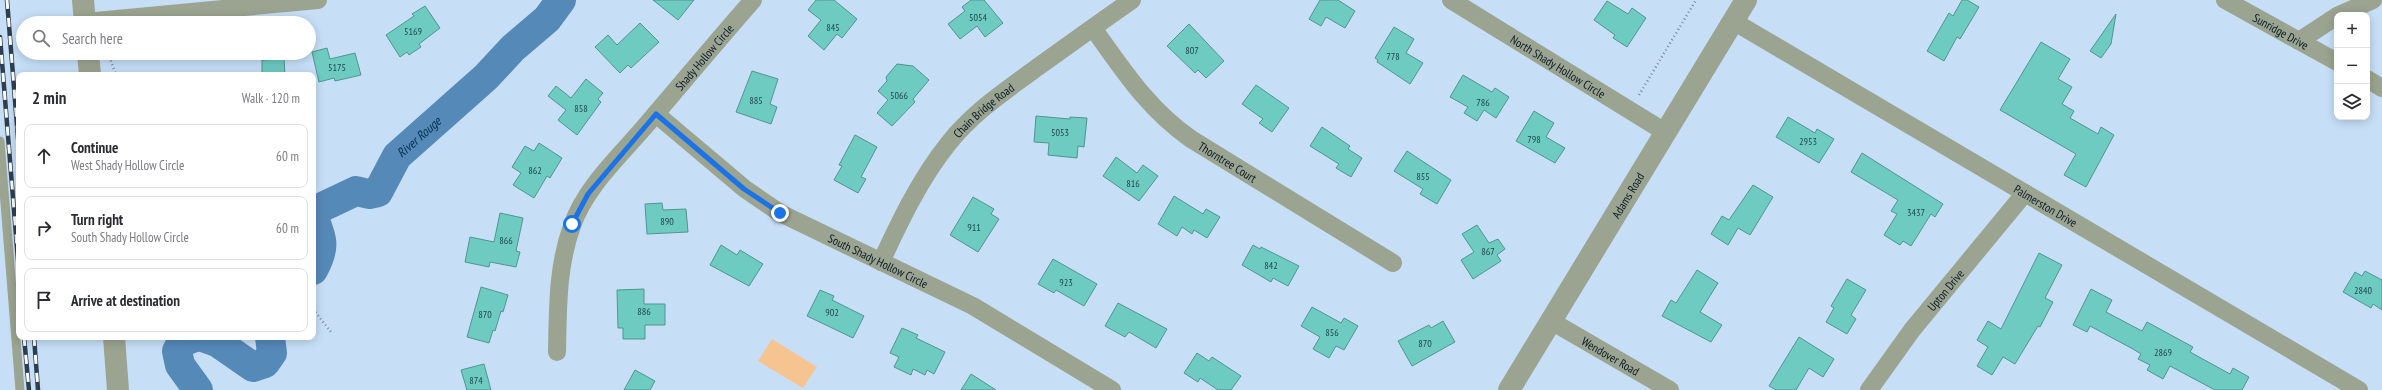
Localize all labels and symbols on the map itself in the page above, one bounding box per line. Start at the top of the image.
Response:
street label: Sunridge Drive [2251,10,2311,52]
house number: 5054 [969,11,988,24]
street label: Shady Hollow Circle [672,21,736,93]
house number: 845 [826,21,840,34]
house number: 5169 [404,25,422,38]
street label: North Shady Hollow Circle [1508,31,1608,101]
house number: 807 [1185,44,1199,57]
house number: 778 [1386,50,1400,63]
house number: 5175 [328,61,346,74]
street label: Chain Bridge Road [949,80,1017,140]
house number: 5066 [890,89,909,102]
house number: 885 [749,94,763,107]
house number: 786 [1476,96,1490,109]
house number: 858 [574,102,588,115]
water label: River Rouge [393,111,446,161]
house number: 5053 [1051,126,1069,139]
house number: 798 [1527,133,1541,146]
house number: 2953 [1799,135,1817,148]
street label: Thorntree Court [1196,138,1260,186]
house number: 862 [528,164,542,177]
house number: 855 [1416,170,1430,183]
street label: Adams Road [1608,170,1647,221]
house number: 816 [1126,177,1140,190]
street label: Palmerston Drive [2011,181,2080,230]
route end [771,204,789,222]
house number: 3437 [1907,206,1925,219]
route start [563,215,581,233]
house number: 890 [660,215,674,228]
house number: 911 [967,221,981,234]
street label: South Shady Hollow Circle [826,230,931,291]
house number: 866 [499,234,513,247]
house number: 867 [1481,245,1495,258]
house number: 842 [1264,259,1278,272]
street label: Upton Drive [1924,266,1967,314]
house number: 923 [1059,276,1073,289]
house number: 2840 [2354,284,2373,297]
house number: 886 [637,305,651,318]
house number: 902 [825,306,839,319]
house number: 870 [478,308,492,321]
house number: 856 [1325,326,1339,339]
street label: Wendover Road [1579,333,1642,378]
house number: 870 [1418,337,1432,350]
house number: 2869 [2154,346,2172,359]
house number: 874 [469,374,483,387]

